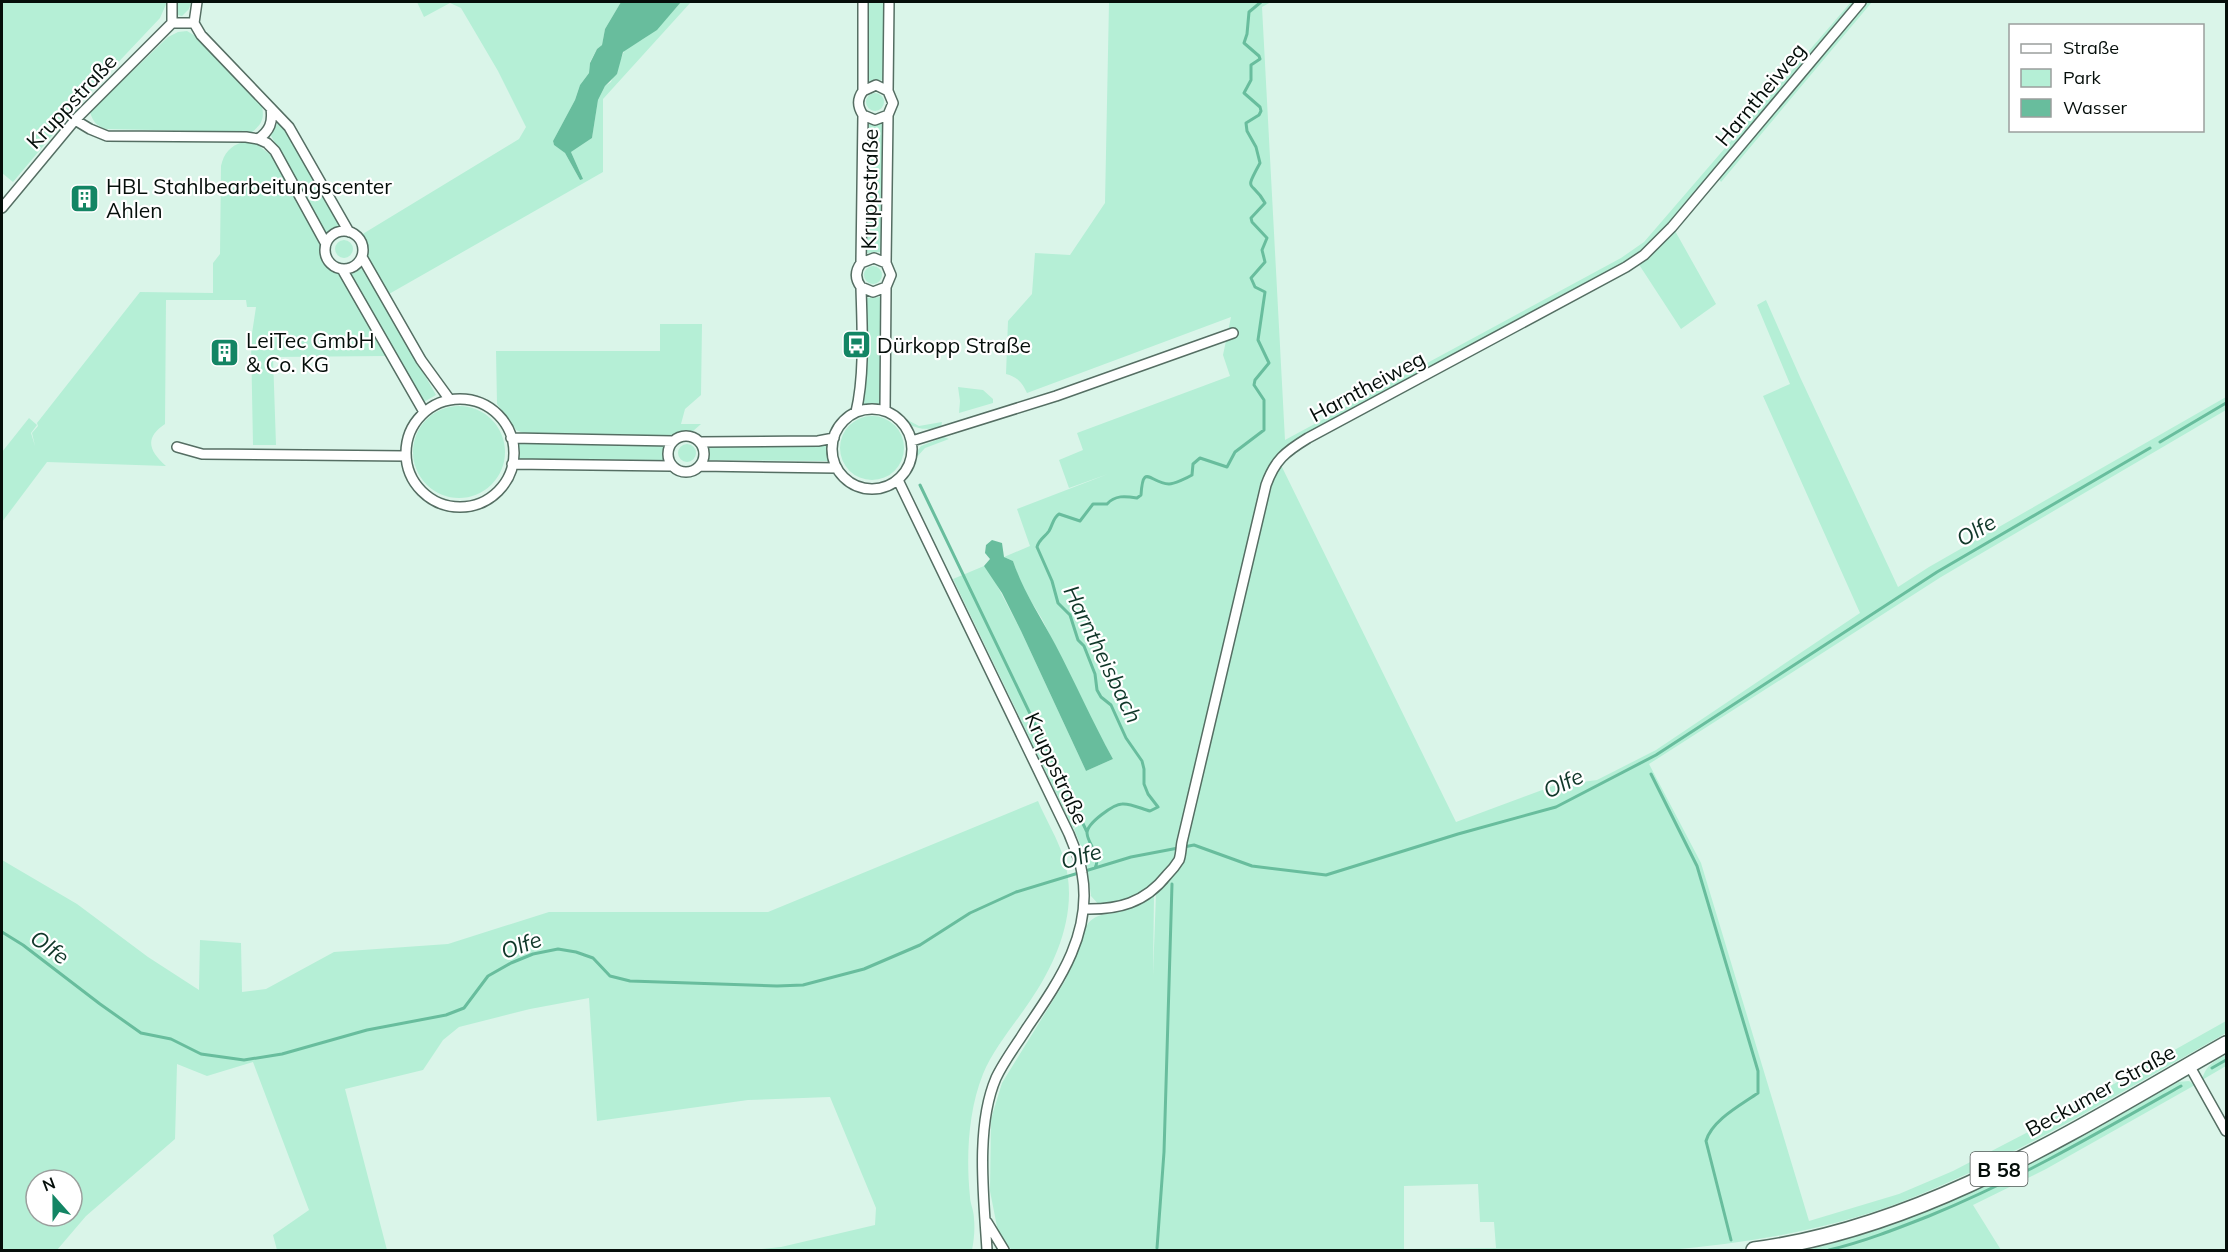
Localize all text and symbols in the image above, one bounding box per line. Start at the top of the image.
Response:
legend [2009,24,2204,132]
text: Straße [2063,36,2119,59]
street label: Harntheiweg [1709,37,1811,151]
street label: Kruppstraße [20,48,122,154]
text: Park [2063,66,2102,89]
text: Wasser [2063,96,2127,119]
street label: Kruppstraße [855,128,883,250]
place label: HBL Stahlbearbeitungscenter Ahlen [106,173,392,223]
building icon: HBL Stahlbearbeitungscenter Ahlen [69,182,101,214]
place label: LeiTec GmbH & Co. KG [246,327,375,377]
bus stop icon: Dürkopp Straße [840,329,872,361]
place label: Dürkopp Straße [877,332,1031,358]
building icon: LeiTec GmbH & Co. KG [209,336,241,368]
street label: Harntheiweg [1305,345,1429,427]
water label: Olfe [1951,508,2001,552]
water label: Harntheisbach [1058,581,1148,727]
street label: Kruppstraße [1020,708,1094,828]
water label: Olfe [1538,762,1588,804]
water label: Olfe [1057,837,1105,875]
water label: Olfe [25,924,75,970]
water label: Olfe [497,925,545,965]
street label: Beckumer Straße [2021,1038,2179,1142]
road number: B 58 [1970,1152,2028,1186]
north arrow [24,1168,84,1228]
text: N [39,1172,58,1195]

